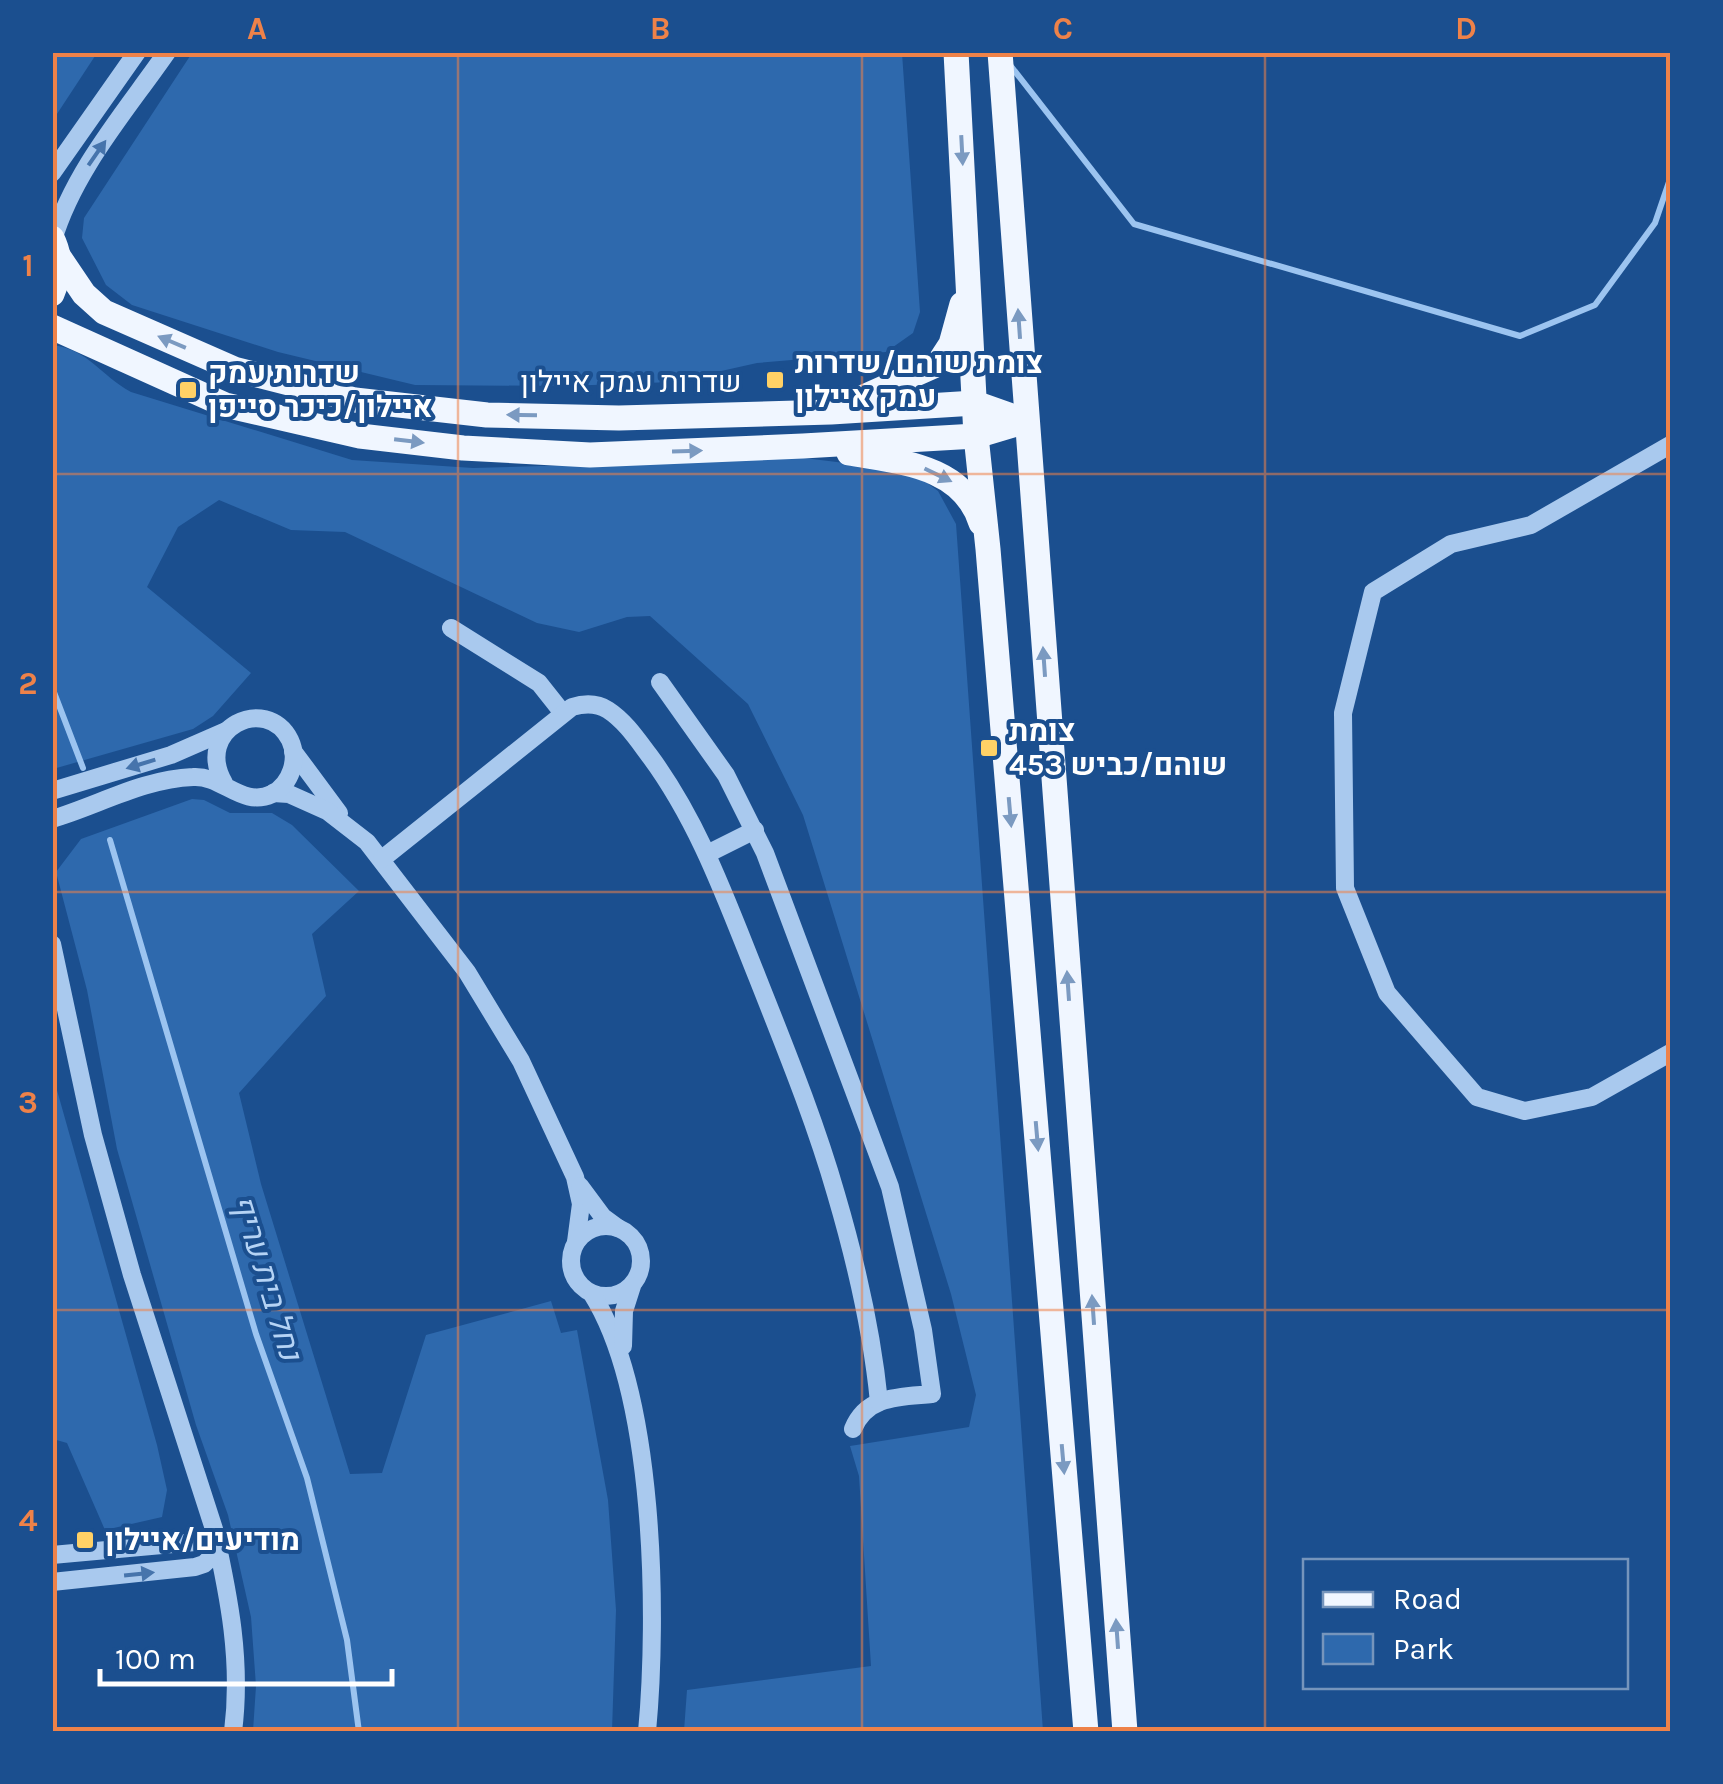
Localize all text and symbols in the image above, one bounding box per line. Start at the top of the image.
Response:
text: A [247,10,267,47]
text: B [650,10,670,47]
text: C [1053,10,1073,47]
text: D [1455,10,1477,47]
one-way arrow [954,134,970,166]
one-way arrow [87,140,106,167]
text: 1 [22,247,34,284]
one-way arrow [1011,307,1027,339]
one-way arrow [157,334,187,350]
place label: צומת שוהם/שדרות עמק איילון [795,345,1043,415]
place label: שדרות עמק איילון/כיכר סייפן [208,355,433,425]
street label: שדרות עמק איילון [520,364,742,400]
marker: צומת שוהם/שדרות עמק איילון [764,369,786,391]
marker: שדרות עמק איילון/כיכר סייפן [177,379,199,401]
one-way arrow [505,407,537,423]
one-way arrow [394,433,426,449]
one-way arrow [672,443,704,459]
one-way arrow [923,466,952,483]
one-way arrow [1036,646,1052,677]
text: 2 [18,665,38,702]
place label: צומת שוהם/כביש 453 [1009,713,1227,783]
marker: צומת שוהם/כביש 453 [978,737,1000,759]
one-way arrow [125,757,155,772]
one-way arrow [1002,796,1018,828]
one-way arrow [1060,970,1076,1002]
text: 3 [18,1084,38,1121]
one-way arrow [1029,1120,1045,1152]
water label: נחל בית עריף [224,1190,310,1366]
one-way arrow [1085,1294,1101,1326]
one-way arrow [1056,1444,1072,1476]
text: 4 [18,1502,38,1539]
place label: מודיעים/איילון [105,1522,300,1558]
marker: מודיעים/איילון [74,1529,96,1551]
legend [1303,1559,1628,1689]
one-way arrow [123,1566,155,1582]
text: Road [1393,1581,1462,1617]
one-way arrow [1109,1618,1125,1650]
scale bar [100,1624,392,1686]
text: Park [1393,1631,1454,1667]
text: 100 m [115,1641,196,1677]

